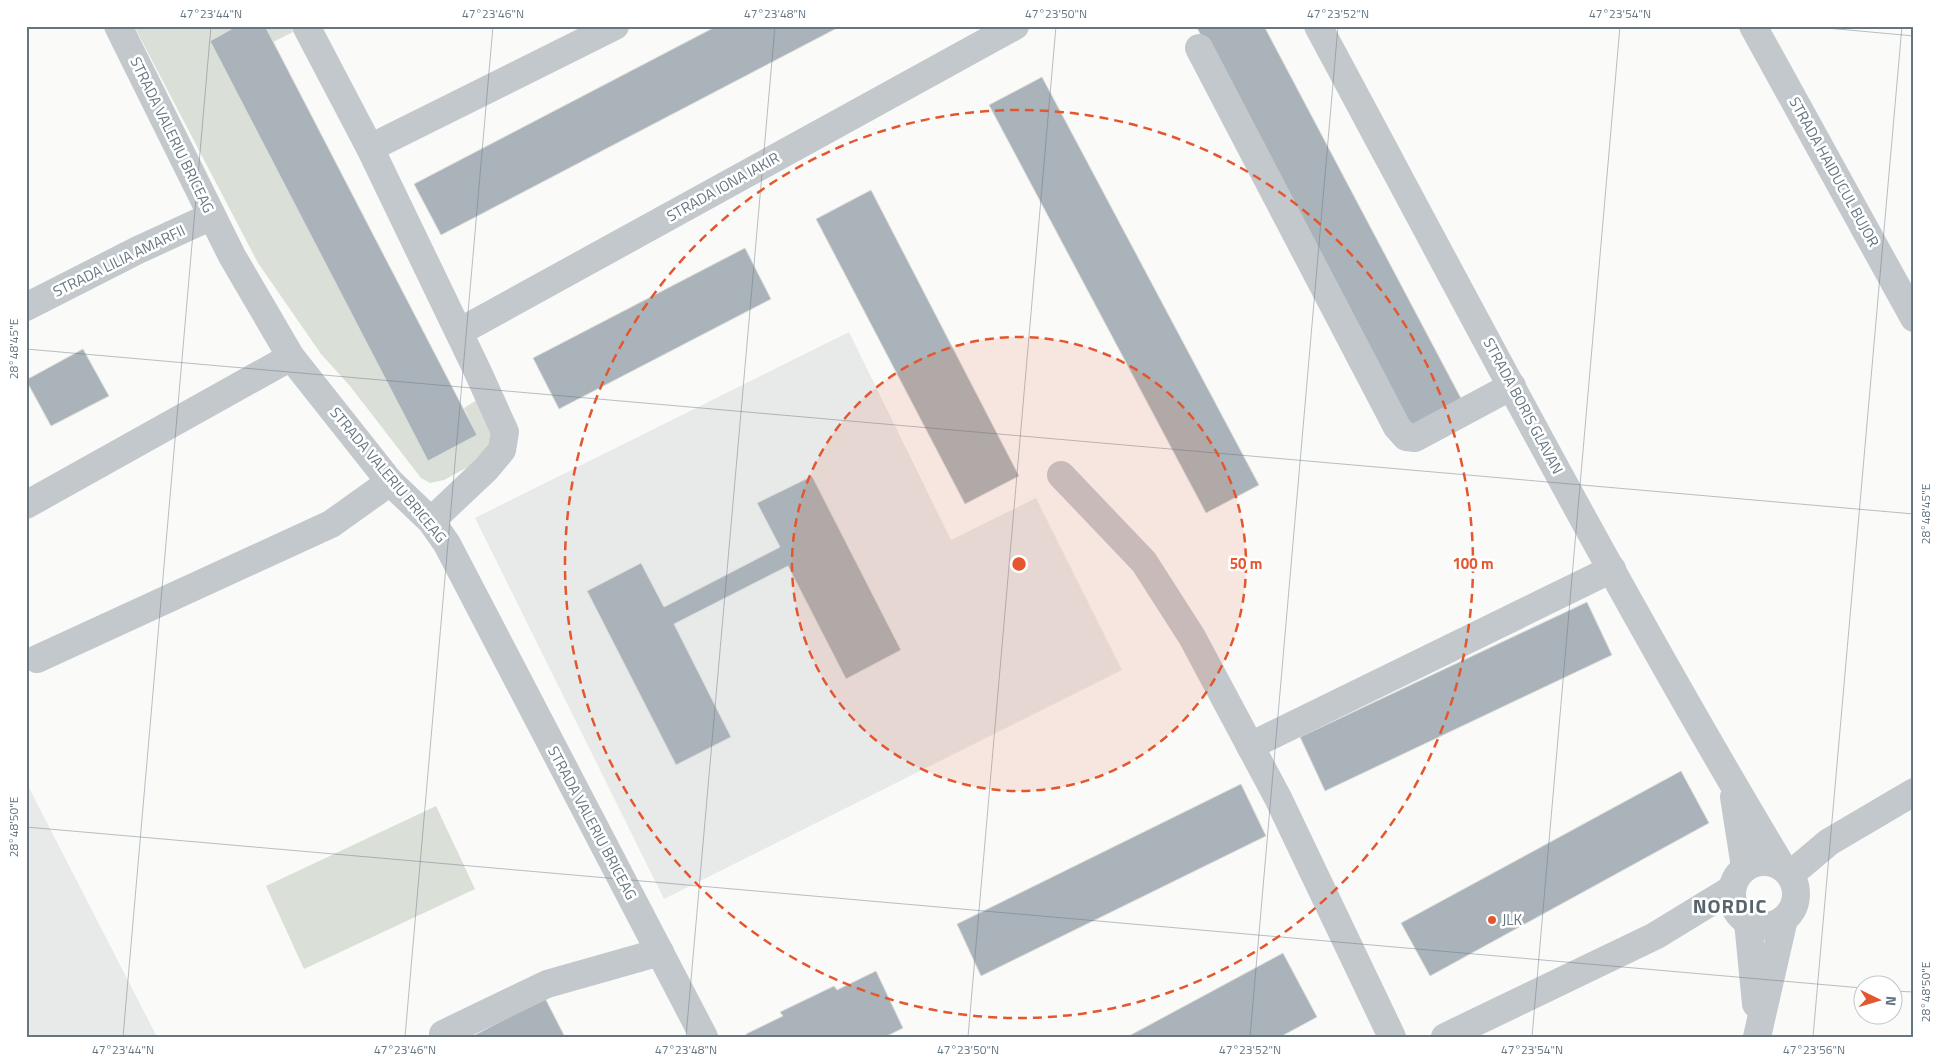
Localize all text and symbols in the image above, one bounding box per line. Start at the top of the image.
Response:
text: 47°23'44"N [180,4,242,23]
text: 47°23'46"N [462,4,524,23]
text: 47°23'48"N [744,4,806,23]
text: 47°23'50"N [1025,4,1087,23]
text: 47°23'52"N [1307,4,1369,23]
text: 47°23'54"N [1589,4,1651,23]
street label: STRADA VALERIU BRICEAG [125,53,220,217]
street label: STRADA HAIDUCUL BUJOR [1784,93,1885,251]
street label: STRADA IONA IAKIR [662,146,783,227]
street label: STRADA LILIA AMARFII [49,218,189,303]
text: 28°48'45"E [4,318,23,379]
street label: STRADA BORIS GLAVAN [1478,333,1569,478]
street label: STRADA VALERIU BRICEAG [325,402,452,548]
text: 28°48'45"E [1916,483,1935,544]
text: 50 m [1230,552,1262,575]
text: 100 m [1452,552,1494,575]
centre of rings [1010,555,1028,573]
street label: STRADA VALERIU BRICEAG [542,742,643,904]
text: 28°48'50"E [4,796,23,857]
district label: NORDIC [1693,890,1767,921]
place label: JLK [1502,908,1523,931]
marker: JLK [1486,914,1498,926]
text: 28°48'50"E [1916,961,1935,1022]
north arrow [1852,976,1902,1026]
text: N [1881,995,1902,1007]
text: 47°23'44"N [92,1040,154,1059]
text: 47°23'46"N [374,1040,436,1059]
text: 47°23'48"N [655,1040,717,1059]
text: 47°23'50"N [937,1040,999,1059]
text: 47°23'52"N [1219,1040,1281,1059]
text: 47°23'54"N [1501,1040,1563,1059]
text: 47°23'56"N [1783,1040,1845,1059]

